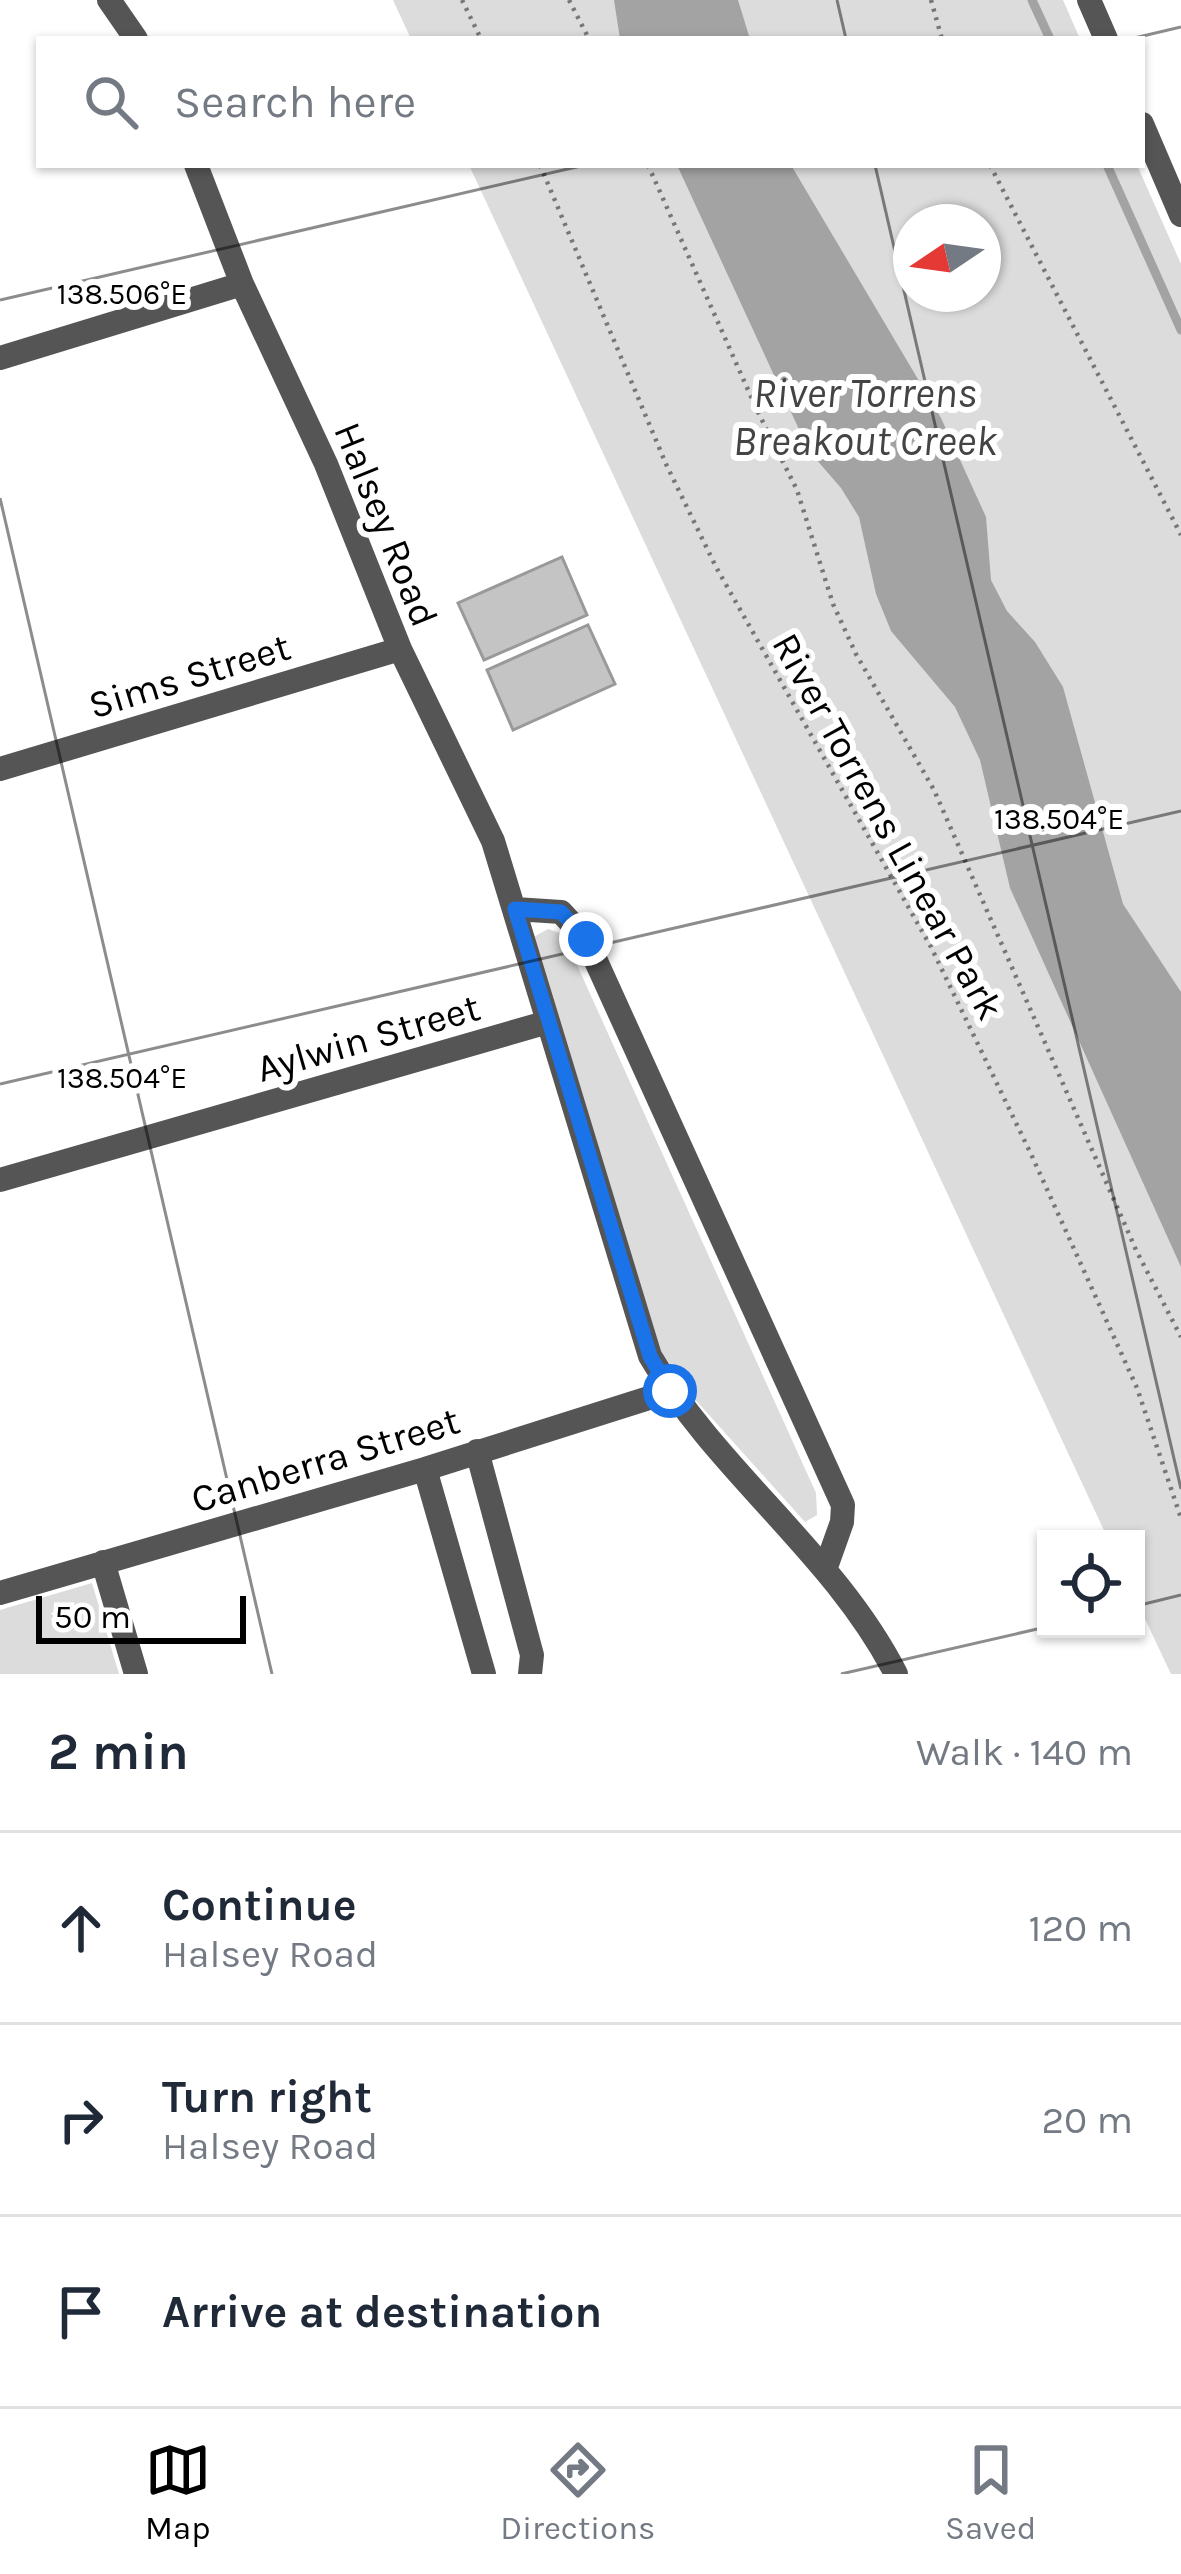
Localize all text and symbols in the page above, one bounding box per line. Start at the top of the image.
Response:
search box [36,36,1145,168]
icon: search [78,69,144,135]
text: Search here [174,76,416,128]
north arrow [893,204,1001,312]
text: 138.506°E [57,276,187,312]
water label: River Torrens Breakout Creek [733,368,998,466]
street label: Halsey Road [324,416,448,633]
street label: Sims Street [83,623,296,728]
street label: River Torrens Linear Park [763,625,1014,1028]
text: 138.504°E [994,801,1124,837]
route end [559,912,613,966]
street label: Aylwin Street [251,984,485,1092]
text: 138.504°E [57,1060,187,1096]
route start [643,1364,697,1418]
street label: Canberra Street [186,1397,465,1523]
map controls [1037,1530,1145,1638]
button: locate [1037,1530,1145,1638]
scale bar [36,1590,246,1643]
text: 50 m [54,1598,131,1636]
text: 2 min [48,1722,189,1782]
text: Walk · 140 m [916,1729,1133,1775]
text: Continue [162,1879,357,1931]
icon: ahead [48,1895,114,1961]
text: 120 m [1029,1905,1133,1951]
text: Halsey Road [162,1931,378,1977]
text: Turn right [162,2071,372,2123]
icon: right [48,2087,114,2153]
text: 20 m [1042,2097,1133,2143]
text: Halsey Road [162,2123,378,2169]
icon: arrive [48,2279,114,2345]
text: Arrive at destination [162,2286,602,2338]
tab: Map [145,2437,211,2547]
tab: Directions [500,2437,655,2547]
tab: Saved [945,2437,1036,2547]

